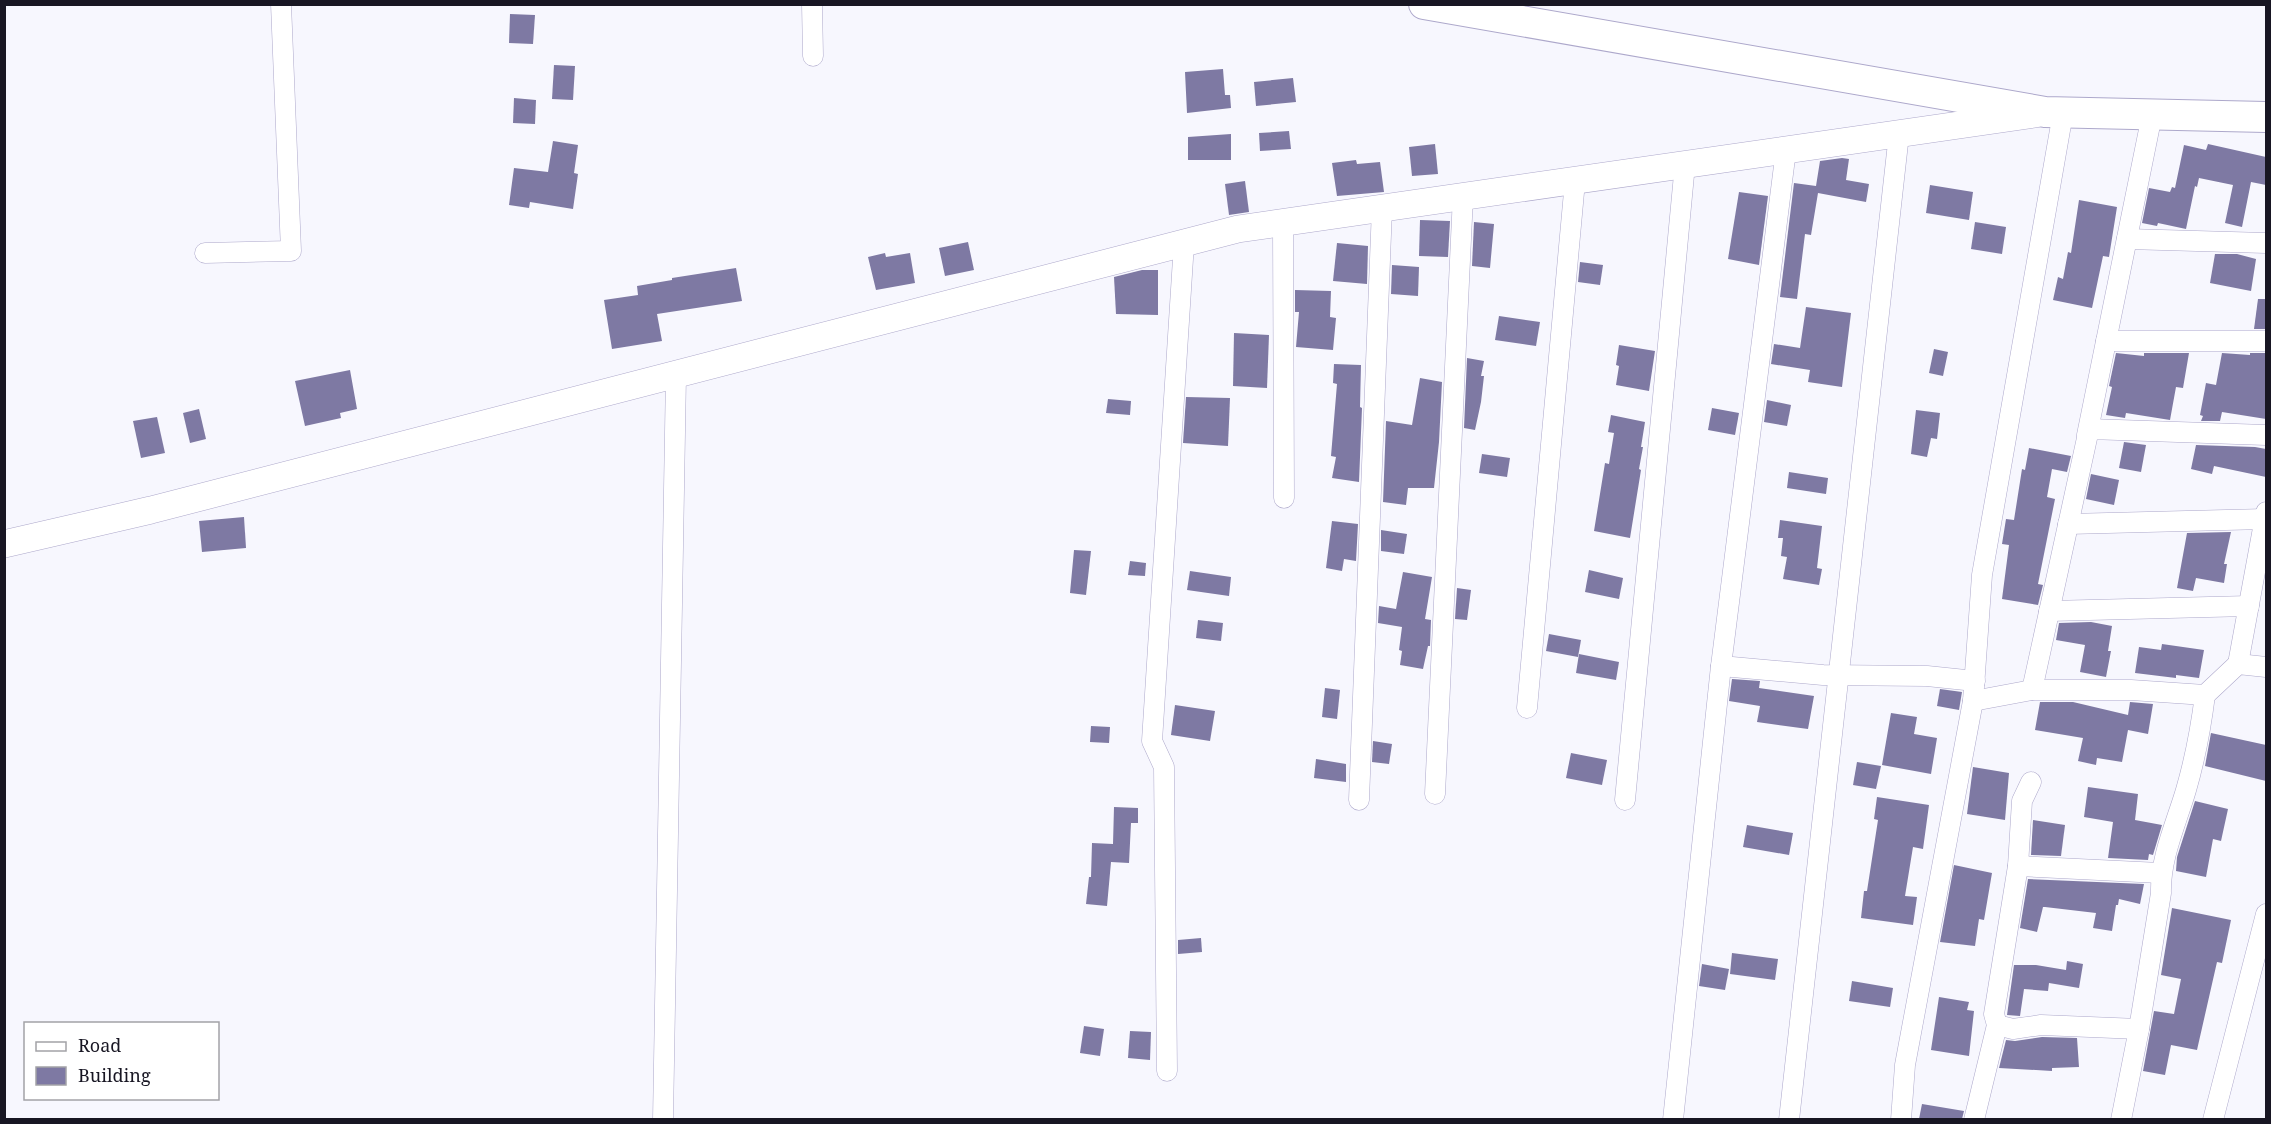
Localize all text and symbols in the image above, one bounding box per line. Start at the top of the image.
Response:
legend [24,1022,219,1100]
text: Road [78,1033,121,1057]
text: Building [78,1063,151,1087]

